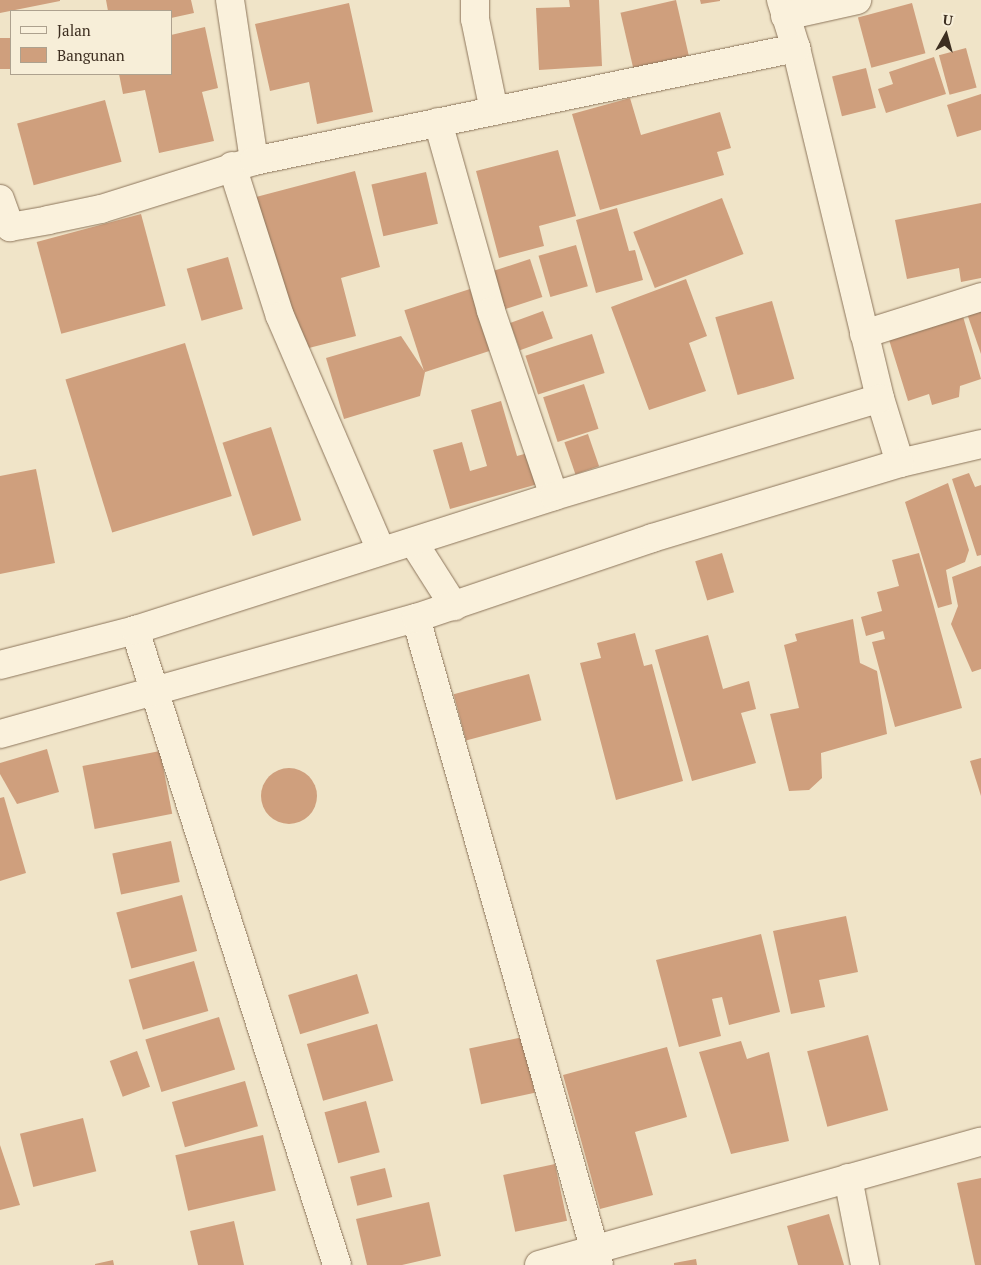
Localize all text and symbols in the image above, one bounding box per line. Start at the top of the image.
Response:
legend [10,10,172,75]
north arrow [921,10,971,60]
text: U [942,10,954,30]
text: Jalan [57,20,91,40]
text: Bangunan [57,45,125,65]

